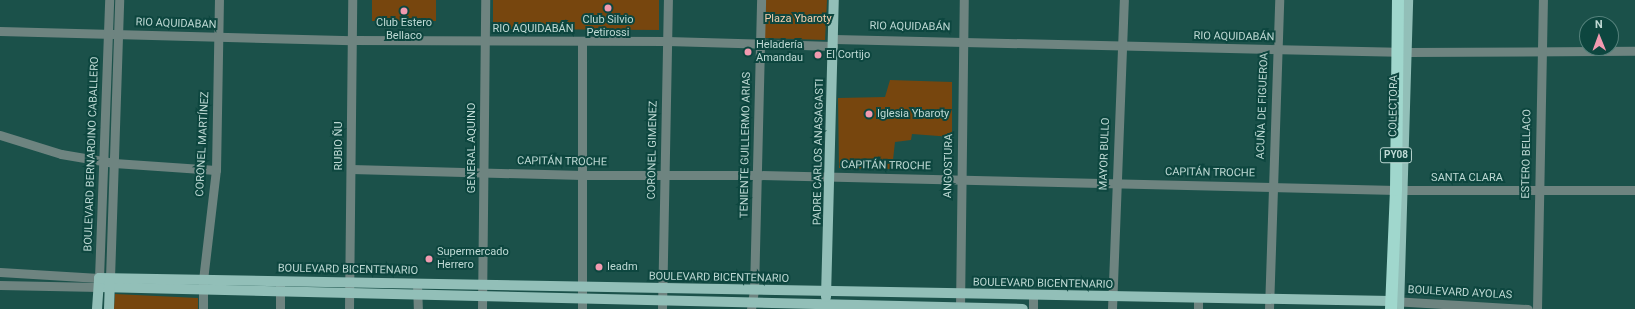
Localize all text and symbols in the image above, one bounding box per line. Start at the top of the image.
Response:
marker: Club Silvio Petirossi [603,3,613,13]
marker: Club Estero Bellaco [399,6,409,16]
park label: Plaza Ybaroty [764,12,832,26]
place label: Club Silvio Petirossi [583,14,633,40]
street label: RIO AQUIDABAN [135,16,217,32]
north arrow [1579,16,1619,56]
place label: Club Estero Bellaco [376,17,432,43]
text: N [1595,18,1603,31]
street label: RIO AQUIDABÁN [869,20,951,34]
street label: RIO AQUIDABÁN [492,22,574,36]
street label: RIO AQUIDABÁN [1193,30,1275,44]
place label: Heladería Amandau [756,39,803,65]
marker: Heladería Amandau [743,47,753,57]
place label: El Cortijo [826,48,870,62]
marker: El Cortijo [813,50,823,60]
street label: ACUÑA DE FIGUEROA [1255,52,1271,160]
street label: BOULEVARD BERNARDINO CABALLERO [82,56,102,252]
street label: TENIENTE GUILLERMO ARIAS [738,72,754,218]
street label: COLECTORA [1387,75,1401,137]
street label: PADRE CARLOS ANASAGASTI [811,79,827,225]
street label: CORONEL MARTÍNEZ [194,91,212,197]
street label: CORONEL GIMENEZ [646,100,660,200]
street label: GENERAL AQUINO [465,103,479,193]
place label: Iglesia Ybaroty [877,107,949,121]
marker: Iglesia Ybaroty [864,109,874,119]
street label: ESTERO BELLACO [1520,109,1534,199]
street label: MAYOR BULLO [1097,117,1113,191]
street label: RUBIO ÑU [332,121,346,171]
street label: ANGOSTURA [942,134,956,198]
road number: PY08 [1379,147,1413,163]
street label: CAPITÁN TROCHE [517,155,607,169]
street label: CAPITÁN TROCHE [841,159,931,173]
street label: CAPITÁN TROCHE [1165,166,1255,180]
street label: SANTA CLARA [1431,171,1503,185]
place label: Supermercado Herrero [437,246,509,272]
marker: Supermercado Herrero [424,254,434,264]
place label: Ieadm [607,260,638,274]
street label: BOULEVARD BICENTENARIO [278,262,418,278]
marker: Ieadm [594,262,604,272]
street label: BOULEVARD BICENTENARIO [649,270,789,286]
street label: BOULEVARD BICENTENARIO [973,276,1113,292]
street label: BOULEVARD AYOLAS [1407,284,1513,302]

